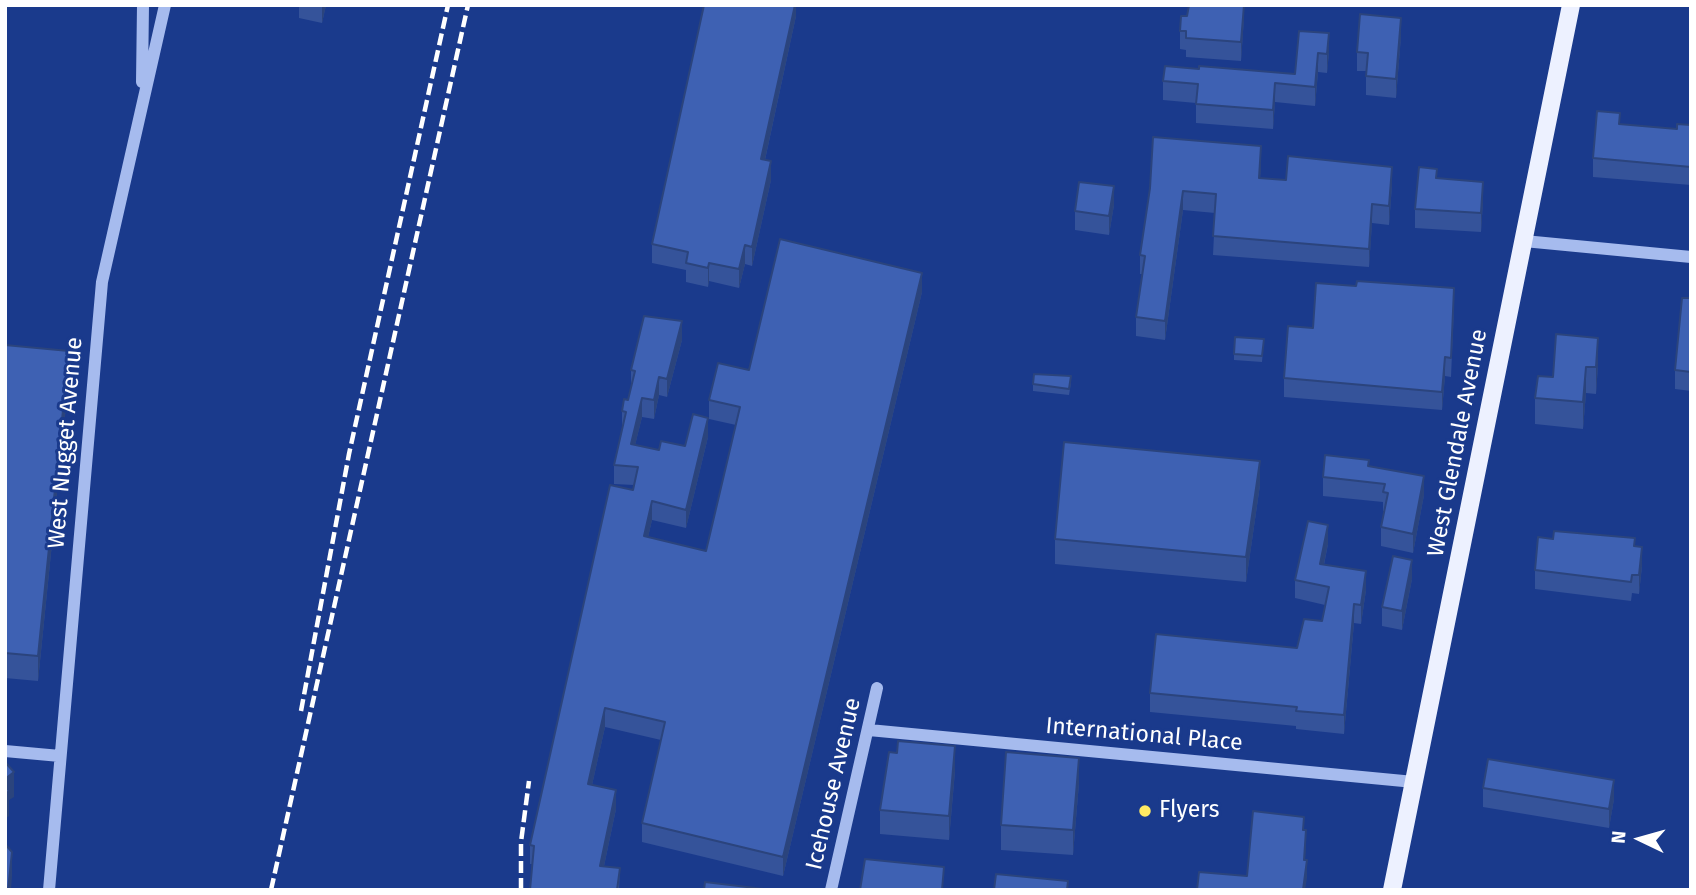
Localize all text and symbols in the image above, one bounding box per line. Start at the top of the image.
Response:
street label: West Glendale Avenue [1422,327,1494,559]
street label: West Nugget Avenue [43,336,89,550]
street label: Icehouse Avenue [801,695,867,873]
street label: International Place [1044,713,1244,757]
place label: Flyers [1159,797,1220,825]
marker: Flyers [1137,803,1153,819]
north arrow [1605,804,1675,874]
text: N [1607,830,1631,844]

